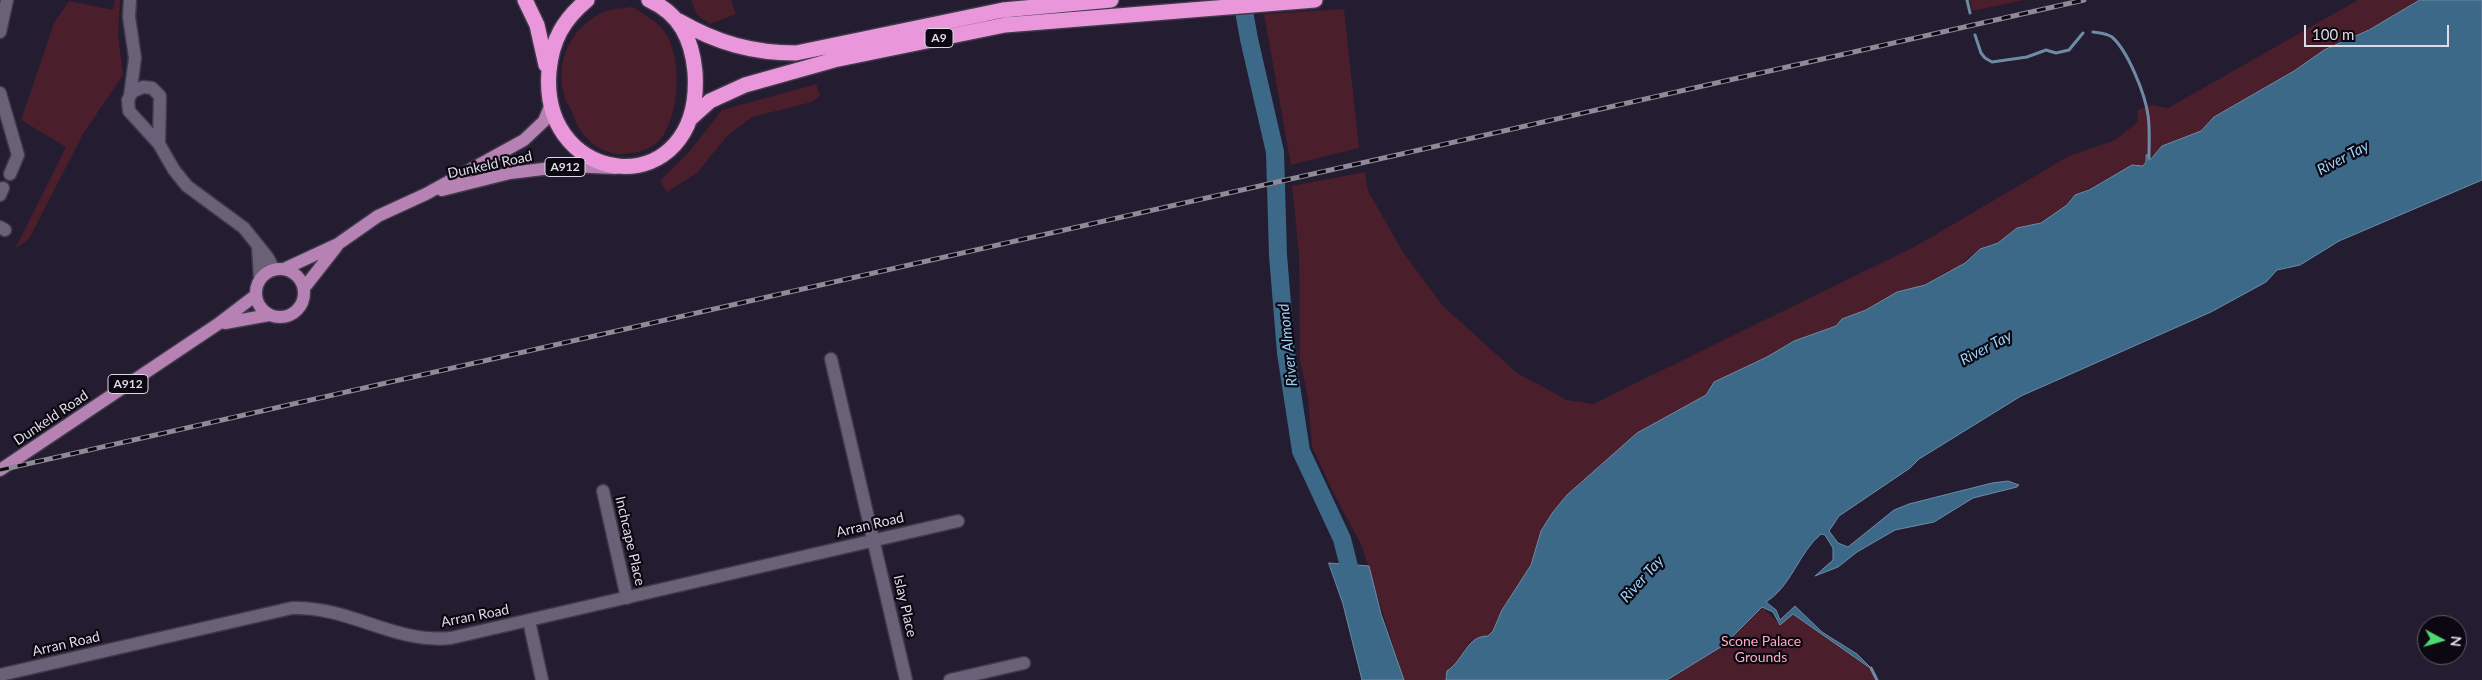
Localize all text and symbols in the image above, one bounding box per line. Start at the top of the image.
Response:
scale bar [2307,15,2452,47]
text: 100 m [2312,25,2354,43]
road number: A9 [925,28,953,48]
water label: River Tay [2314,137,2372,179]
street label: Dunkeld Road [446,148,534,182]
road number: A912 [545,158,585,176]
water label: River Almond [1275,303,1301,387]
water label: River Tay [1957,327,2015,369]
road number: A912 [108,374,148,394]
street label: Dunkeld Road [11,387,91,449]
street label: Inchcape Place [612,495,648,587]
street label: Arran Road [835,509,905,541]
water label: River Tay [1616,552,1668,606]
street label: Islay Place [890,573,920,639]
street label: Arran Road [440,601,510,631]
north arrow [2417,615,2467,665]
street label: Arran Road [31,628,101,660]
park label: Scone Palace Grounds [1721,633,1801,666]
text: N [2447,635,2465,648]

